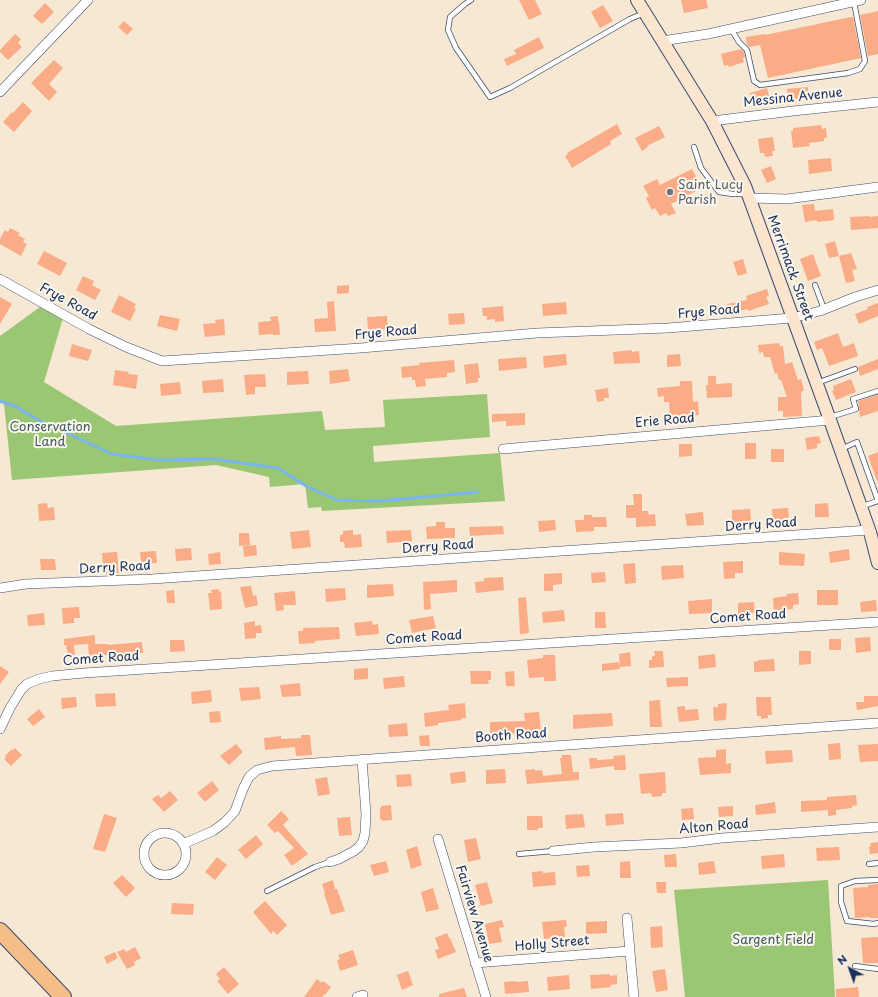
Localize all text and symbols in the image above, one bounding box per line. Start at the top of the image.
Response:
street label: Messina Avenue [743,85,843,111]
place label: Saint Lucy Parish [678,177,743,208]
marker: Saint Lucy Parish [665,187,675,197]
street label: Merrimack Street [764,213,816,323]
street label: Frye Road [37,280,99,324]
street label: Frye Road [677,301,741,323]
street label: Frye Road [354,322,418,344]
street label: Erie Road [635,411,695,431]
park label: Conservation Land [9,419,91,450]
street label: Derry Road [725,515,797,535]
street label: Derry Road [402,537,474,557]
street label: Derry Road [79,558,151,578]
street label: Comet Road [709,607,787,627]
street label: Comet Road [385,628,463,648]
street label: Comet Road [62,649,140,669]
street label: Booth Road [474,726,548,746]
street label: Alton Road [678,816,750,838]
street label: Fairview Avenue [452,863,496,965]
park label: Sargent Field [732,932,814,948]
street label: Holly Street [514,933,590,955]
north arrow [830,949,870,989]
text: N [833,950,851,969]

